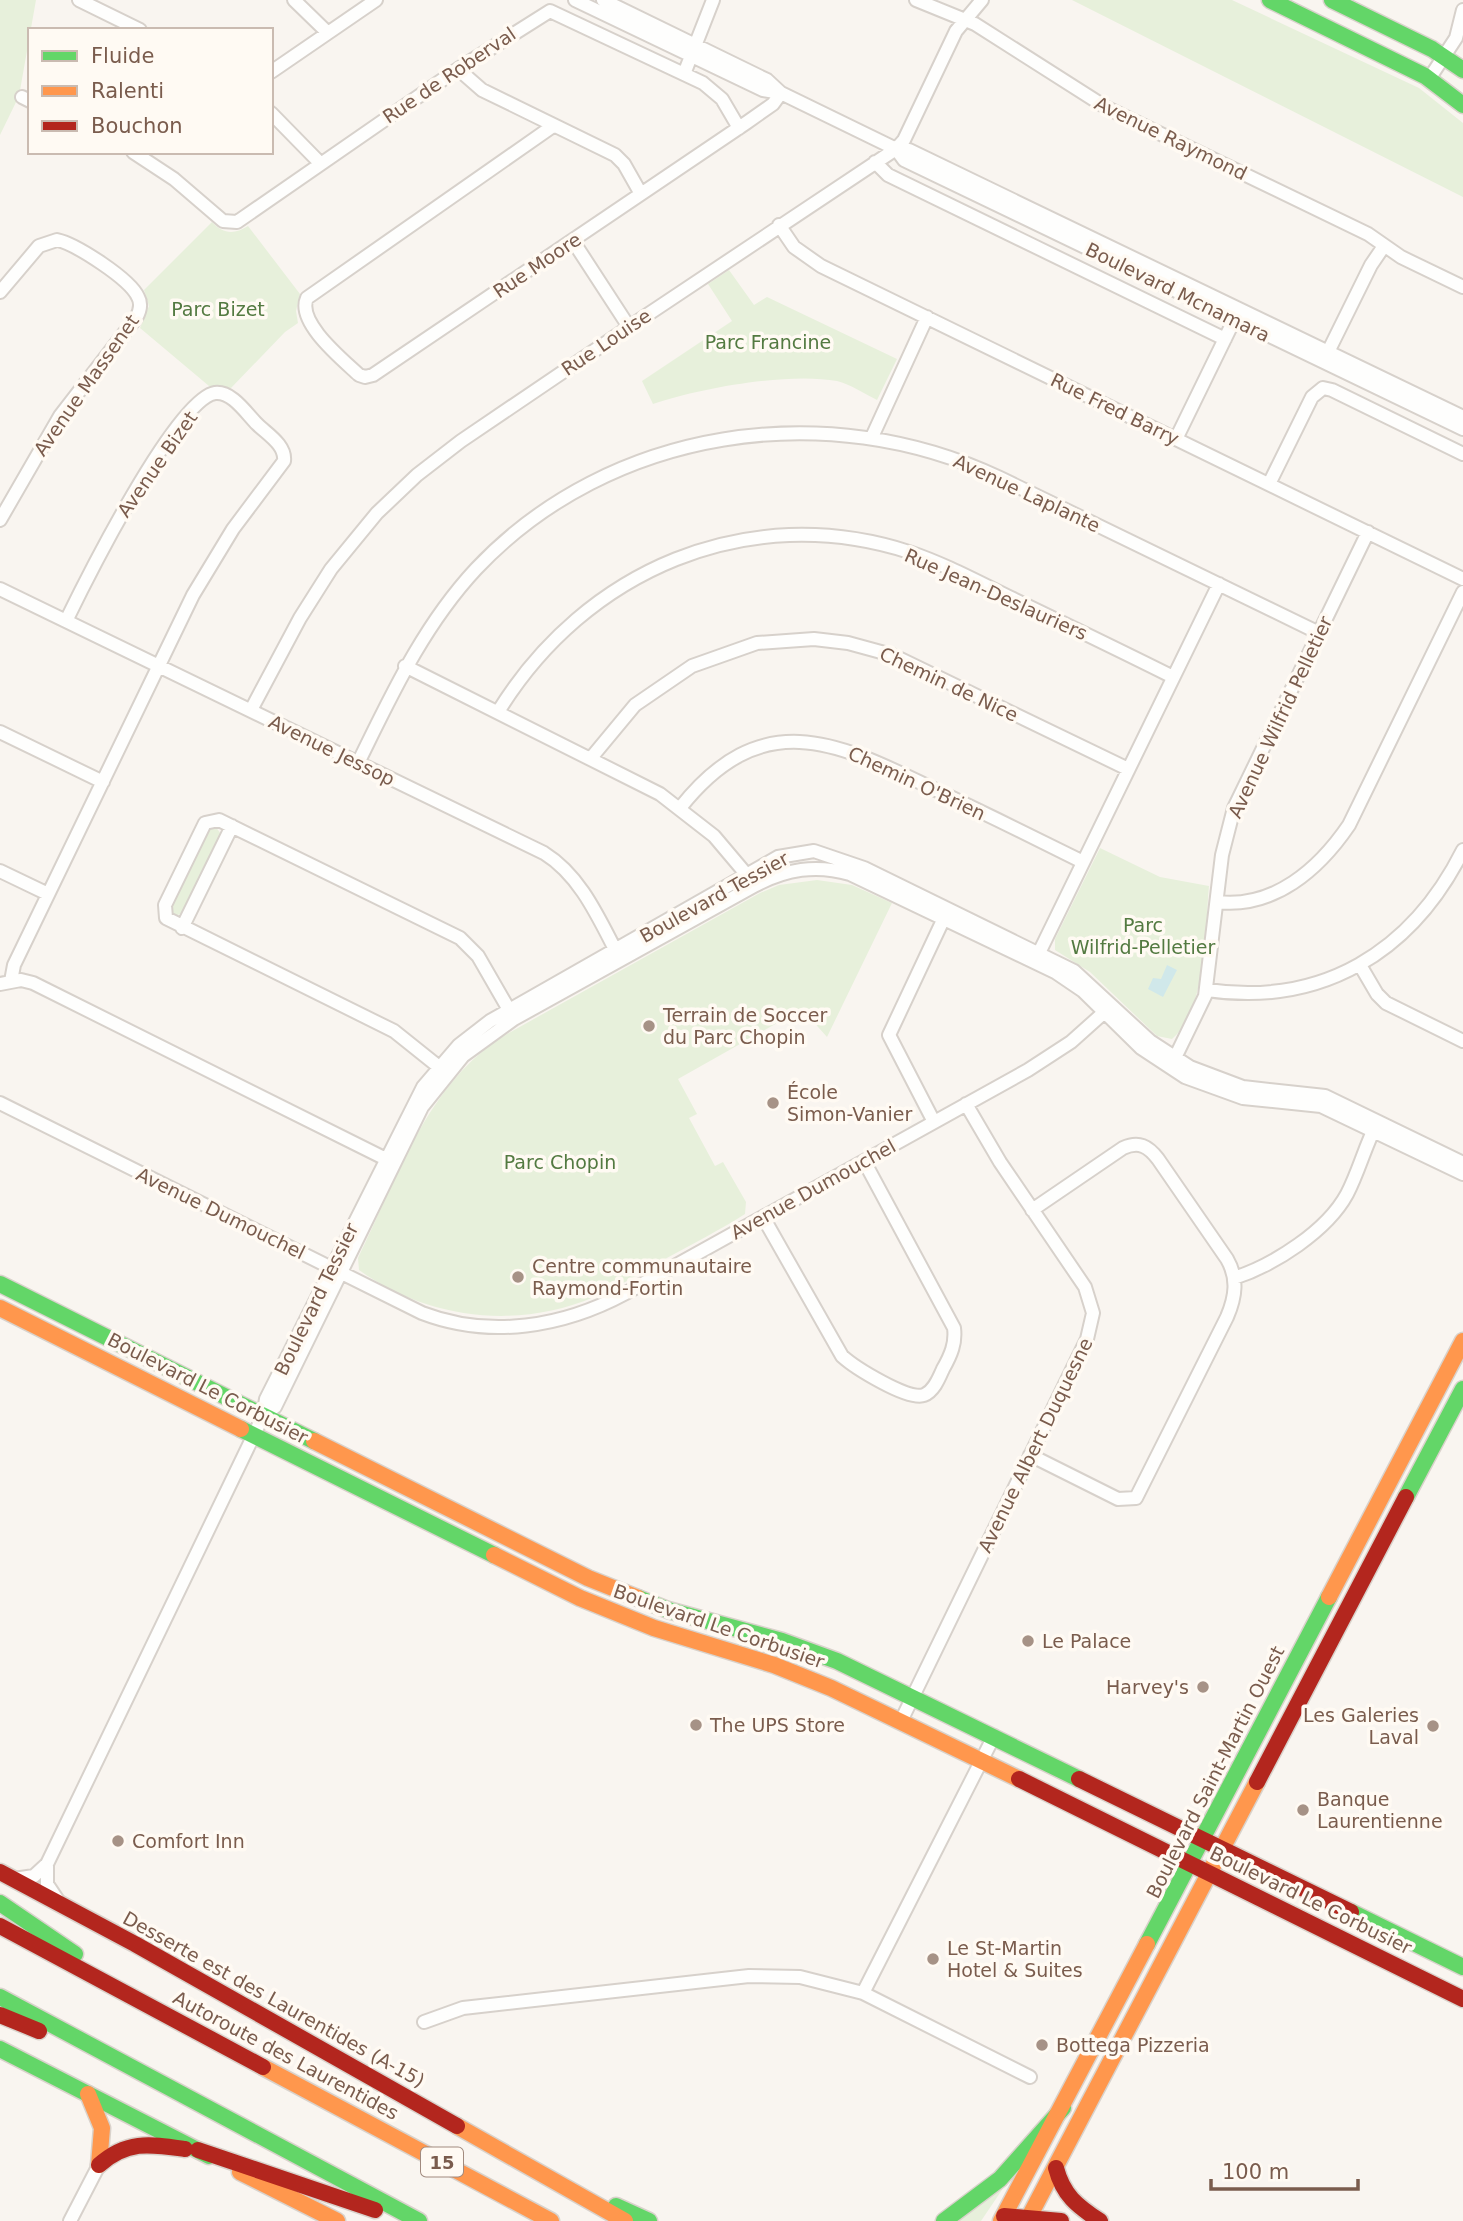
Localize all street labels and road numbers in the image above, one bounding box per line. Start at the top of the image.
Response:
street label: Rue de Roberval [378,22,520,128]
street label: Avenue Raymond [1091,92,1251,184]
street label: Rue Moore [489,228,585,302]
street label: Boulevard Mcnamara [1082,238,1274,346]
street label: Rue Louise [557,304,655,380]
street label: Avenue Massenet [29,310,143,460]
street label: Rue Fred Barry [1047,368,1183,450]
street label: Avenue Bizet [112,407,202,521]
street label: Avenue Laplante [950,449,1104,537]
street label: Rue Jean-Deslauriers [901,544,1091,644]
street label: Avenue Wilfrid Pelletier [1223,612,1337,822]
street label: Chemin de Nice [876,642,1022,726]
street label: Avenue Jessop [265,710,399,790]
street label: Chemin O'Brien [845,742,989,824]
street label: Boulevard Tessier [636,847,792,947]
street label: Avenue Dumouchel [727,1135,899,1243]
street label: Avenue Dumouchel [133,1163,309,1263]
street label: Boulevard Tessier [270,1219,363,1379]
street label: Boulevard Le Corbusier [104,1328,312,1448]
street label: Avenue Albert Duquesne [973,1334,1097,1556]
street label: Boulevard Le Corbusier [611,1580,828,1673]
street label: Boulevard Saint-Martin Ouest [1142,1642,1288,1902]
street label: Boulevard Le Corbusier [1207,1842,1416,1959]
street label: Desserte est des Laurentides (A-15) [119,1907,429,2091]
street label: Autoroute des Laurentides [170,1986,402,2124]
road number: 15 [421,2148,463,2176]

